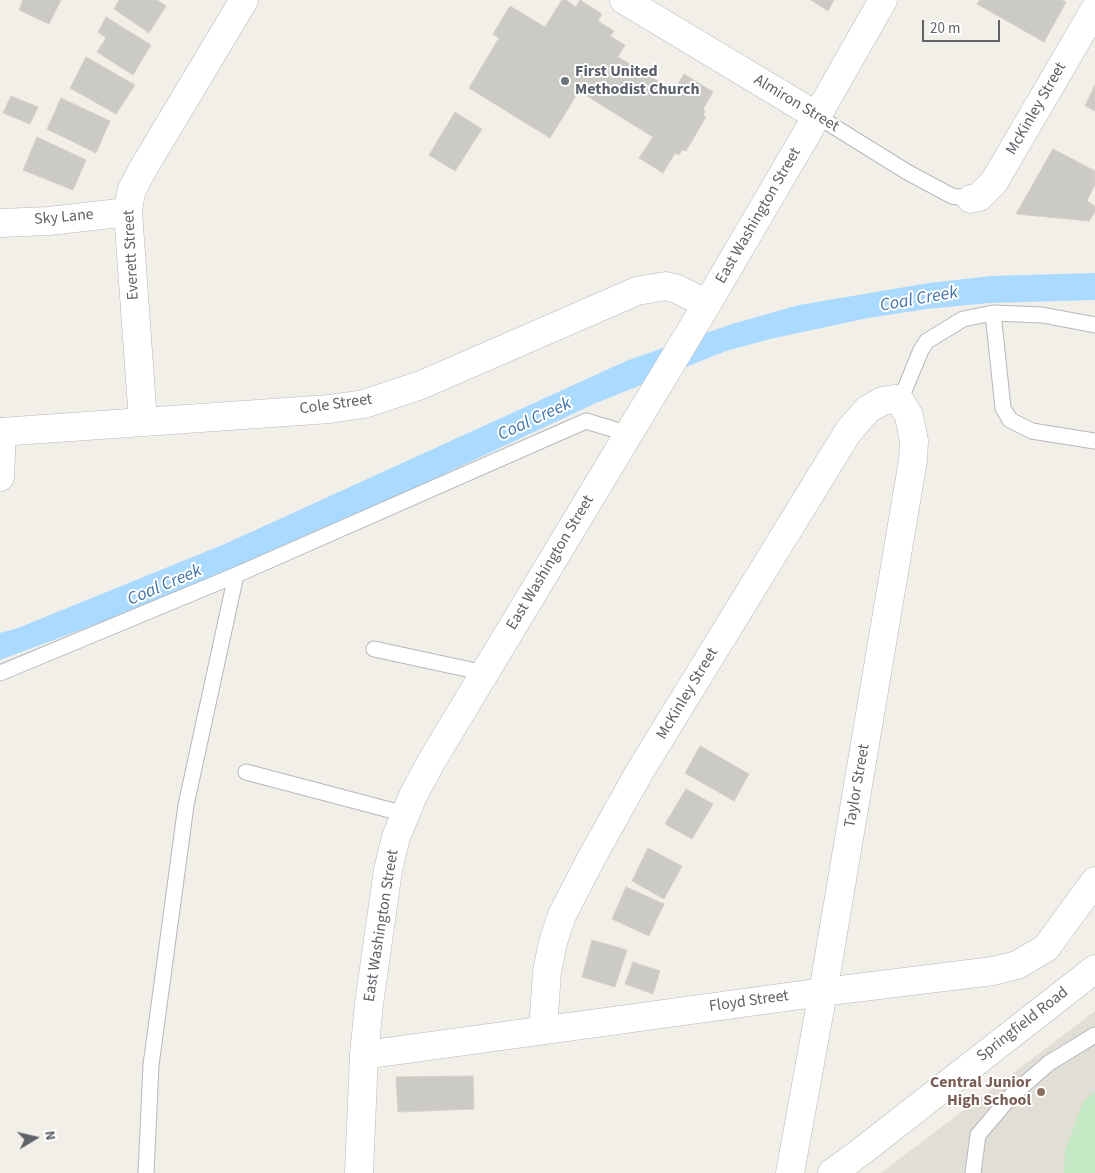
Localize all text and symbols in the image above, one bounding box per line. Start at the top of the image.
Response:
scale bar [925,10,1002,42]
text: 20 m [930,18,960,39]
street label: McKinley Street [1003,59,1071,159]
place label: First United Methodist Church [575,62,700,100]
street label: Almiron Street [750,71,842,137]
marker: First United Methodist Church [559,75,571,87]
street label: East Washington Street [712,145,806,287]
street label: Sky Lane [33,206,95,230]
street label: Everett Street [120,209,144,301]
water label: Coal Creek [878,283,960,317]
street label: Cole Street [298,390,374,420]
water label: Coal Creek [495,394,575,446]
street label: East Washington Street [503,492,599,634]
water label: Coal Creek [125,561,205,611]
street label: McKinley Street [653,645,723,743]
street label: Taylor Street [841,743,875,829]
street label: East Washington Street [360,848,404,1004]
street label: Springfield Road [973,983,1073,1067]
street label: Floyd Street [708,987,790,1017]
place label: Central Junior High School [930,1073,1031,1111]
marker: Central Junior High School [1035,1086,1047,1098]
north arrow [10,1113,60,1163]
text: N [39,1129,60,1142]

